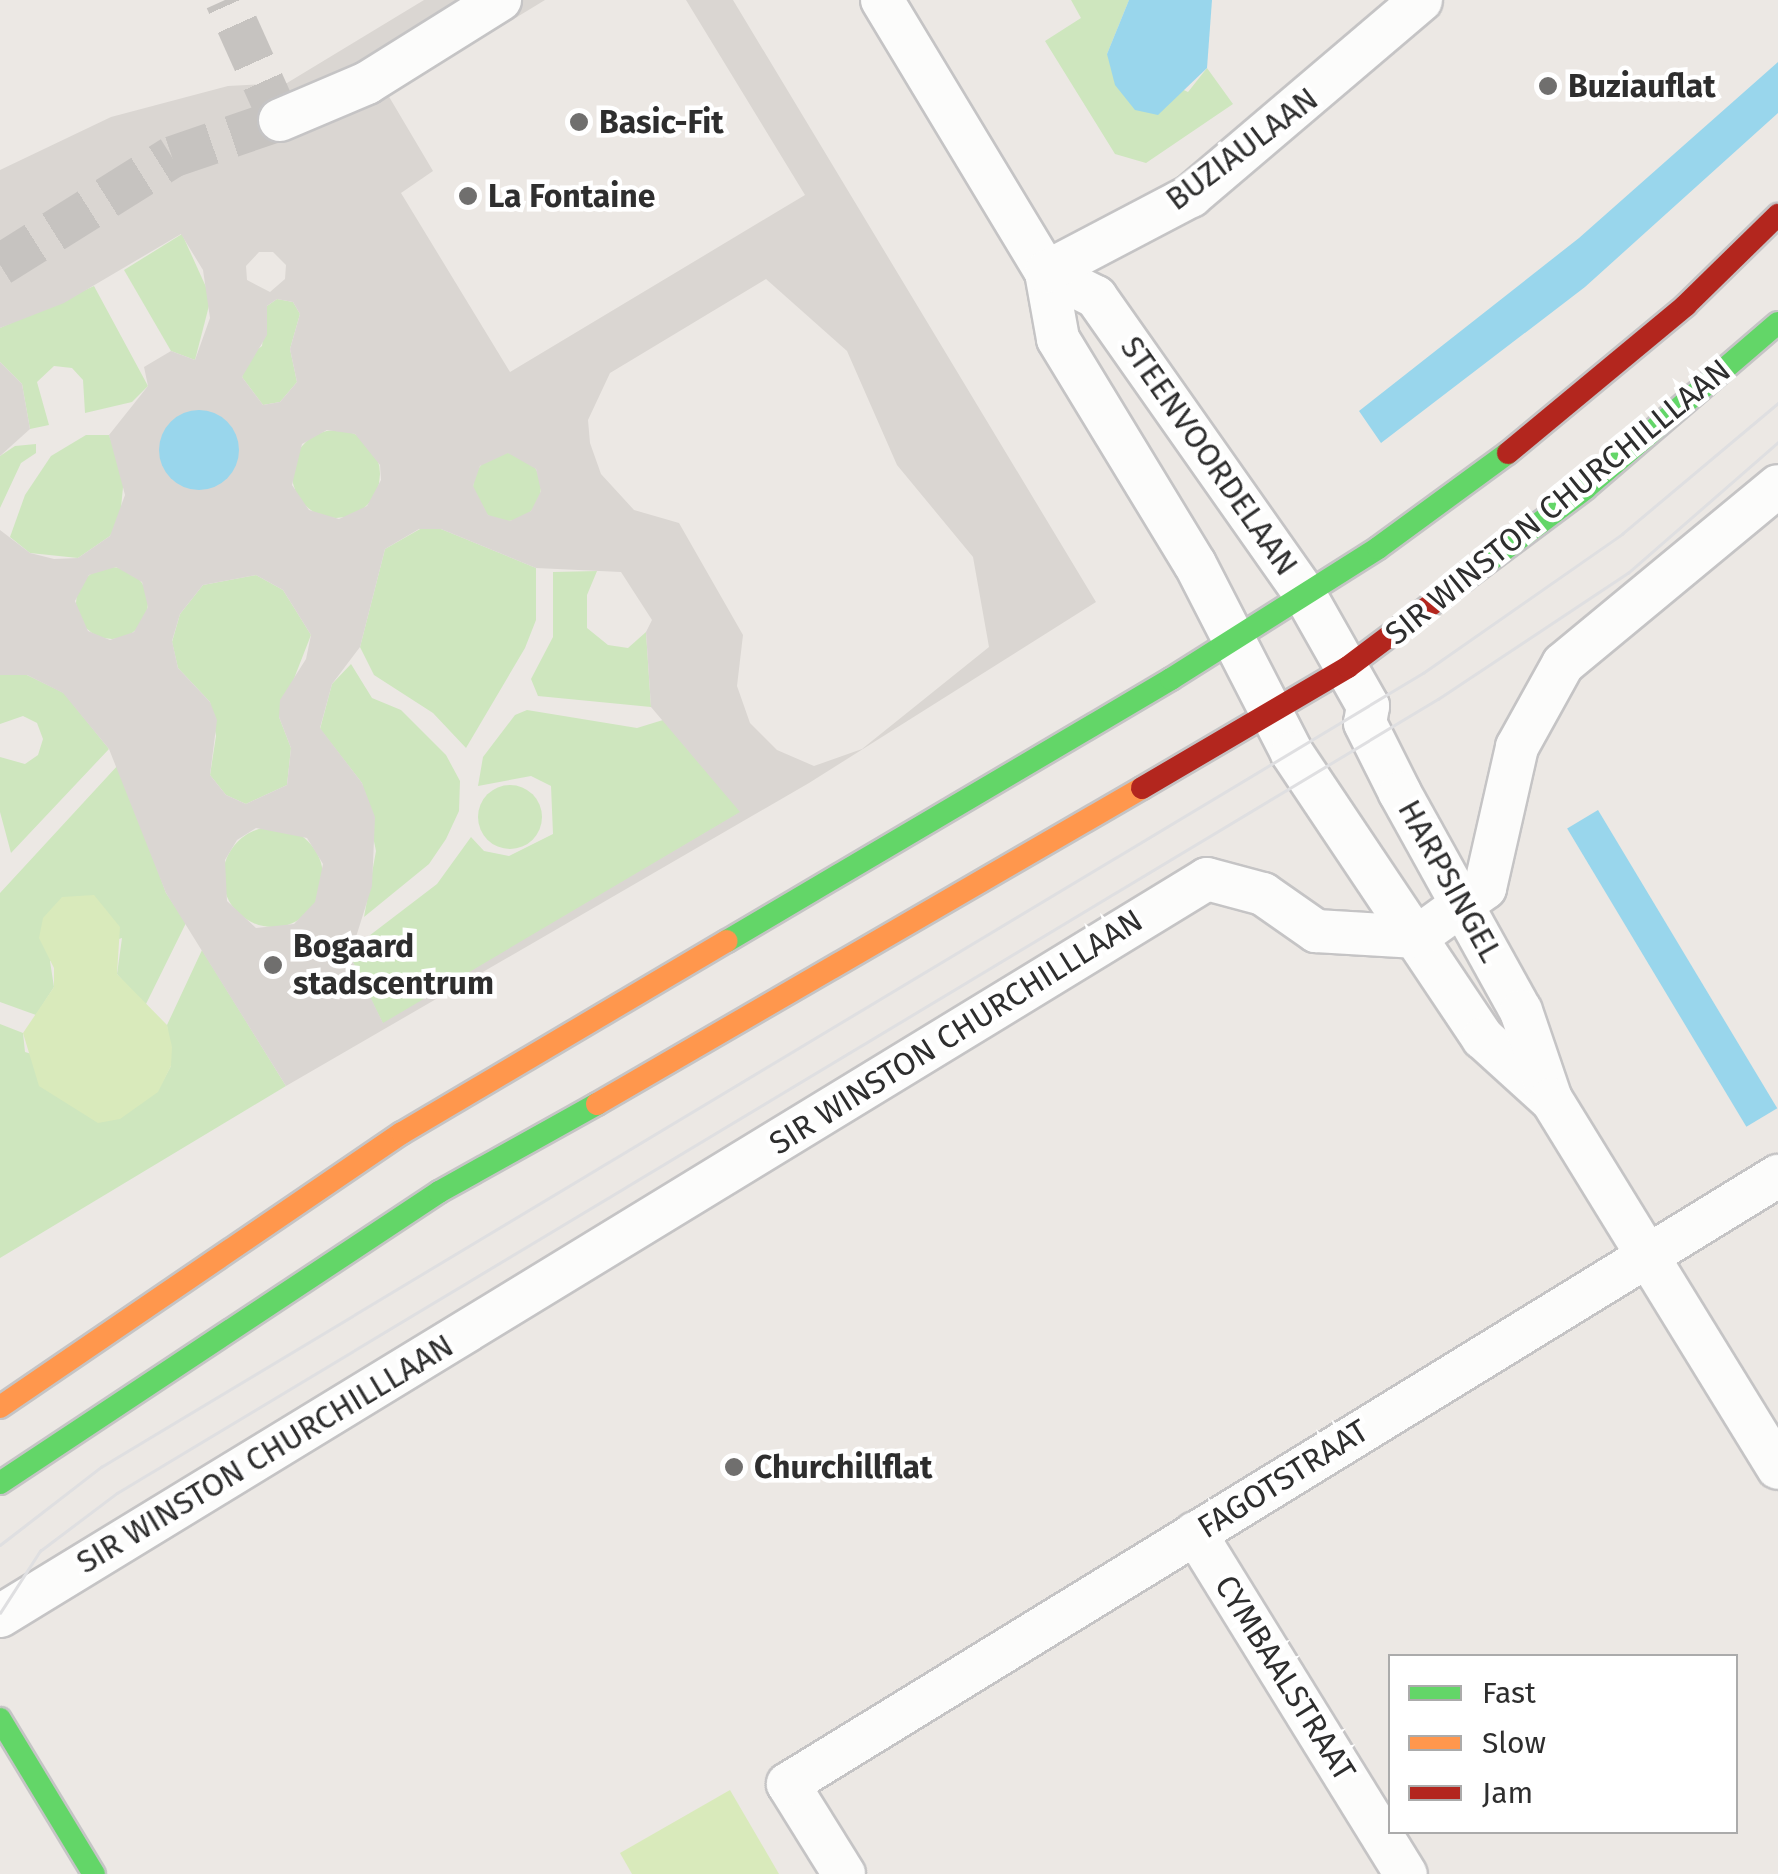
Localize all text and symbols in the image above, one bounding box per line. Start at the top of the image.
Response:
place label: Buziauflat [1568,67,1716,105]
marker: Buziauflat [1537,75,1559,97]
street label: BUZIAULAAN [1159,79,1325,219]
place label: Basic-Fit [599,103,724,141]
marker: Basic-Fit [568,111,590,133]
place label: La Fontaine [488,177,655,215]
marker: La Fontaine [457,185,479,207]
street label: STEENVOORDELAAN [1112,329,1306,583]
street label: SIR WINSTON CHURCHILLLAAN [1378,351,1738,653]
street label: HARPSINGEL [1390,793,1510,969]
street label: SIR WINSTON CHURCHILLLAAN [762,901,1150,1163]
place label: Bogaard stadscentrum [293,928,494,1003]
marker: Bogaard stadscentrum [262,954,284,976]
street label: SIR WINSTON CHURCHILLLAAN [70,1326,460,1582]
street label: FAGOTSTRAAT [1191,1411,1375,1547]
place label: Churchillflat [754,1448,932,1486]
marker: Churchillflat [723,1456,745,1478]
street label: CYMBAALSTRAAT [1206,1568,1364,1788]
legend [1388,1654,1738,1834]
text: Fast [1482,1675,1536,1711]
text: Slow [1482,1725,1546,1761]
text: Jam [1482,1775,1533,1811]

